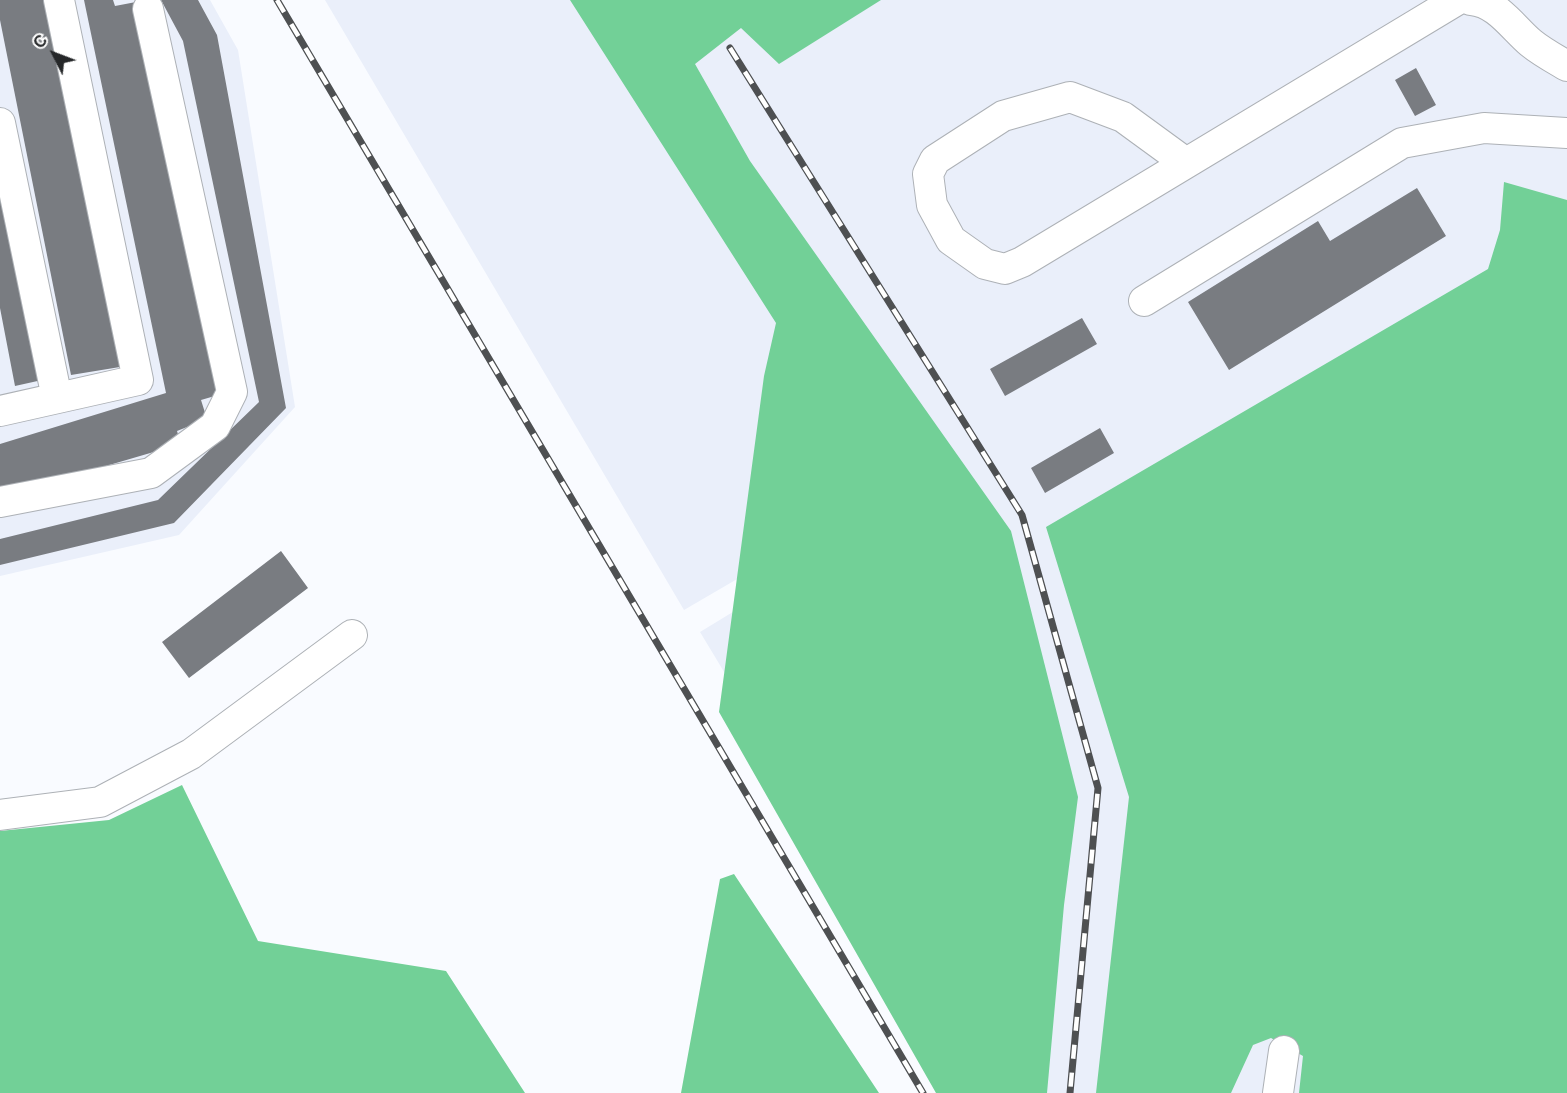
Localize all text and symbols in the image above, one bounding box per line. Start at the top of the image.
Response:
north arrow [24,24,84,84]
text: С [30,32,50,52]

